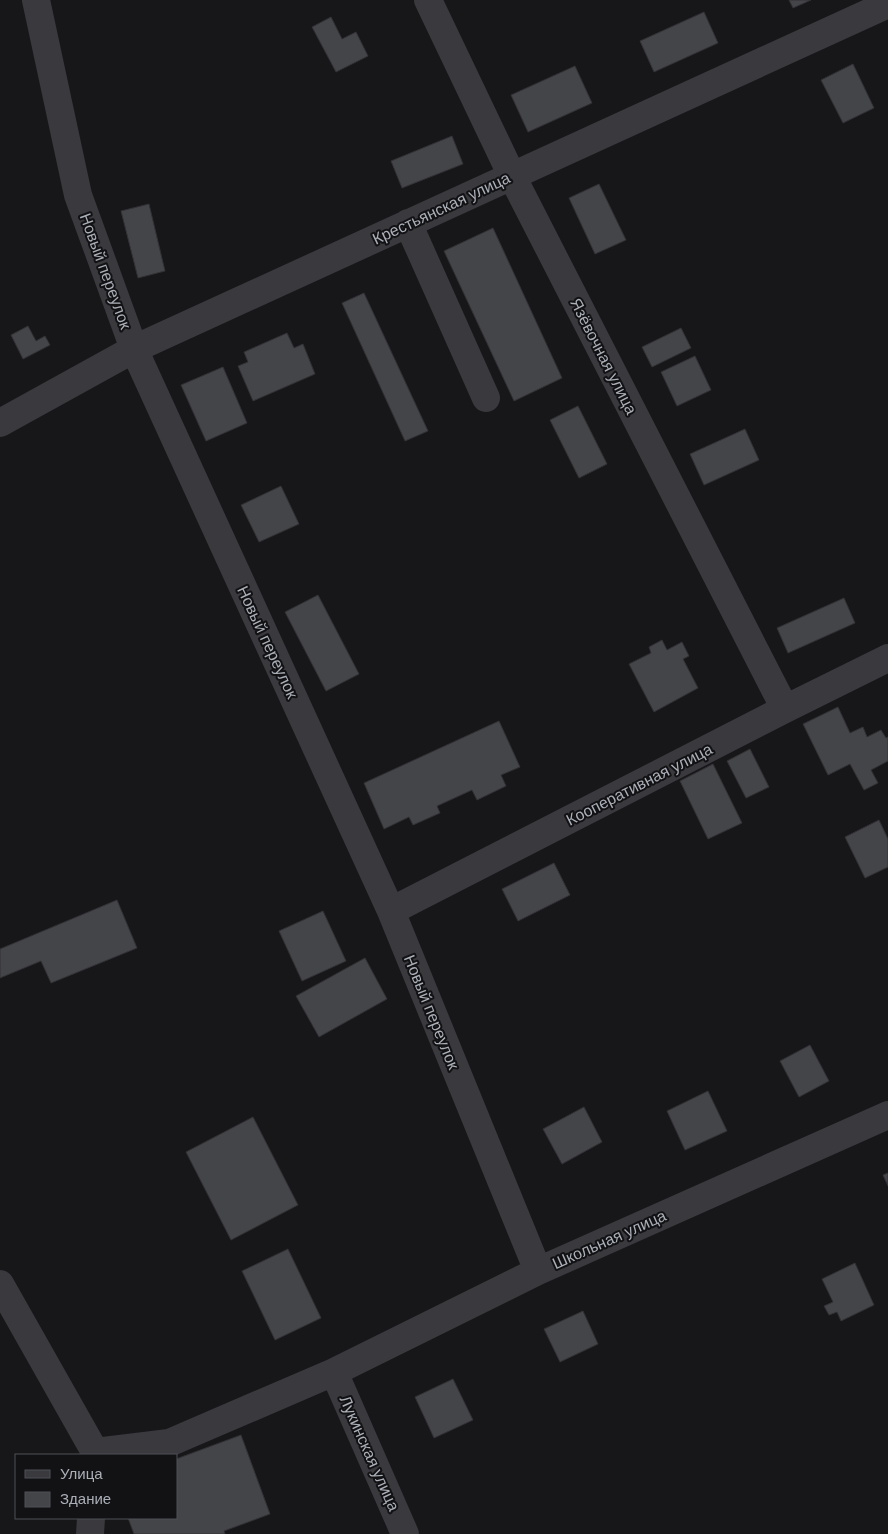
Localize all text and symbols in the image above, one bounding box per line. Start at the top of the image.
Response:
street label: Крестьянская улица [369,167,513,250]
street label: Новый переулок [75,210,137,333]
street label: Язёвочная улица [565,295,642,418]
street label: Новый переулок [232,583,303,703]
street label: Кооперативная улица [562,738,716,830]
street label: Новый переулок [399,952,464,1074]
street label: Школьная улица [549,1205,670,1274]
street label: Лукинская улица [335,1392,405,1514]
legend [15,1454,178,1519]
text: Улица [60,1464,103,1484]
text: Здание [60,1489,111,1509]

